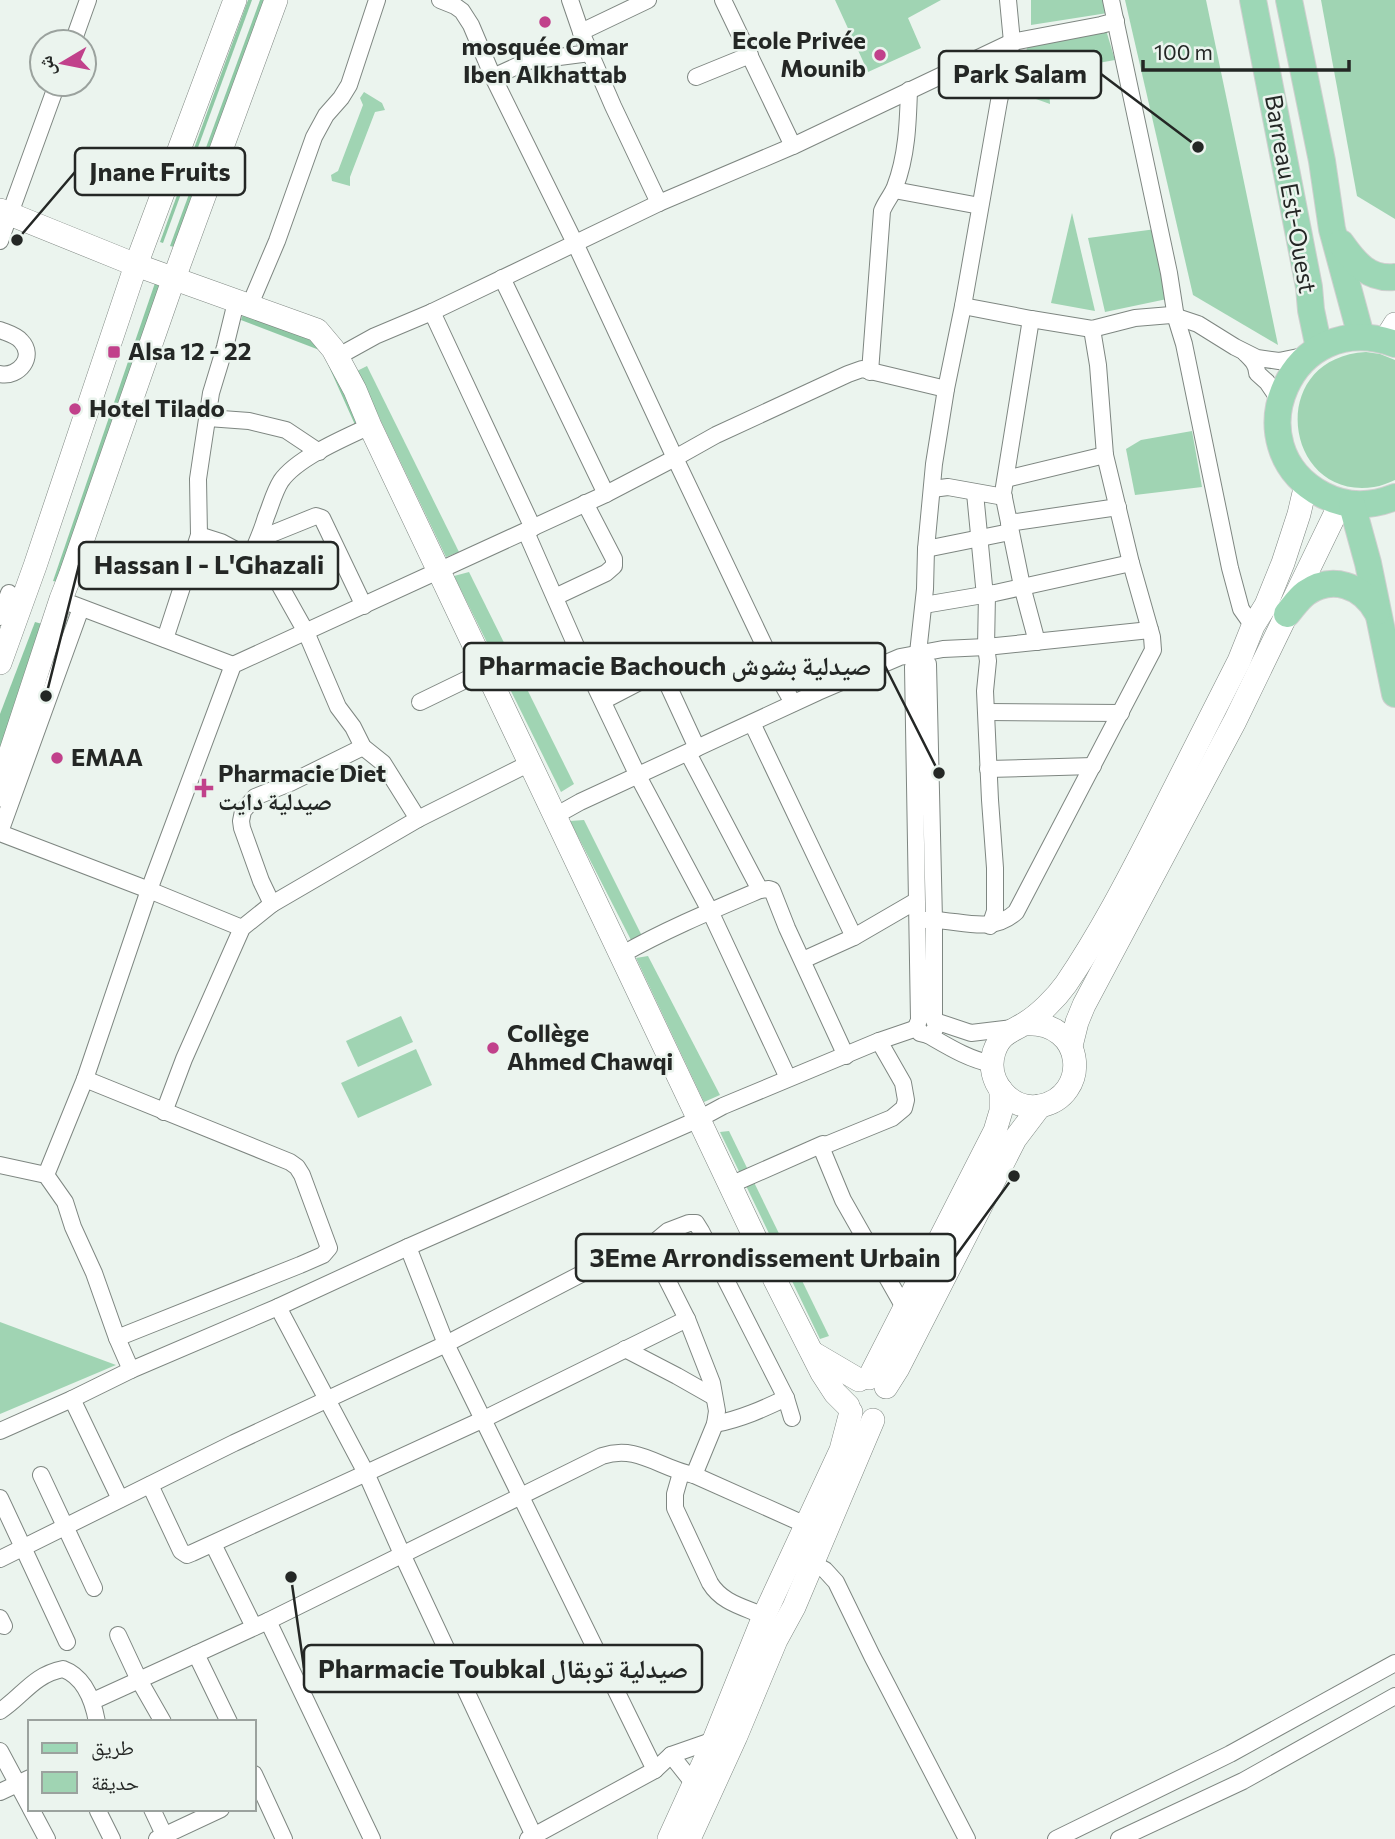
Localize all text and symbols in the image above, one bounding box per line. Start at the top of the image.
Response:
marker: mosquée Omar Iben Alkhattab [537,14,553,30]
place label: Ecole Privée Mounib [732,25,866,82]
north arrow [28,28,98,98]
scale bar [1143,28,1350,72]
place label: mosquée Omar Iben Alkhattab [462,31,629,88]
text: 100 m [1154,39,1213,64]
marker: Ecole Privée Mounib [872,47,888,63]
callout: Park Salam [939,51,1101,98]
text: ش [33,54,60,78]
text: Park Salam [953,57,1087,88]
street label: Barreau Est-Ouest [1260,92,1323,296]
callout: Jnane Fruits [75,148,245,195]
text: Jnane Fruits [89,155,231,186]
place label: Alsa 12 - 22 [128,336,251,365]
marker: Alsa 12 - 22 [106,344,122,360]
place label: Hotel Tilado [89,393,225,422]
marker: Hotel Tilado [67,401,83,417]
callout: Hassan I - L'Ghazali [79,542,338,589]
text: Hassan I - L'Ghazali [94,548,324,579]
callout: Pharmacie Bachouch صيدلية بشوش [464,643,885,690]
text: Pharmacie Bachouch صيدلية بشوش [478,649,872,682]
place label: EMAA [71,742,143,771]
marker: EMAA [49,750,65,766]
place label: Pharmacie Diet صيدلية دايت [218,758,386,816]
marker: Pharmacie Diet صيدلية دايت [196,780,212,796]
place label: Collège Ahmed Chawqi [507,1018,673,1075]
marker: Collège Ahmed Chawqi [485,1040,501,1056]
callout: 3Eme Arrondissement Urbain [576,1234,955,1281]
text: 3Eme Arrondissement Urbain [589,1241,941,1272]
callout: Pharmacie Toubkal صيدلية توبقال [304,1645,702,1692]
text: Pharmacie Toubkal صيدلية توبقال [318,1652,688,1685]
legend [28,1720,256,1811]
text: طريق [91,1734,134,1761]
text: حديقة [91,1769,139,1794]

